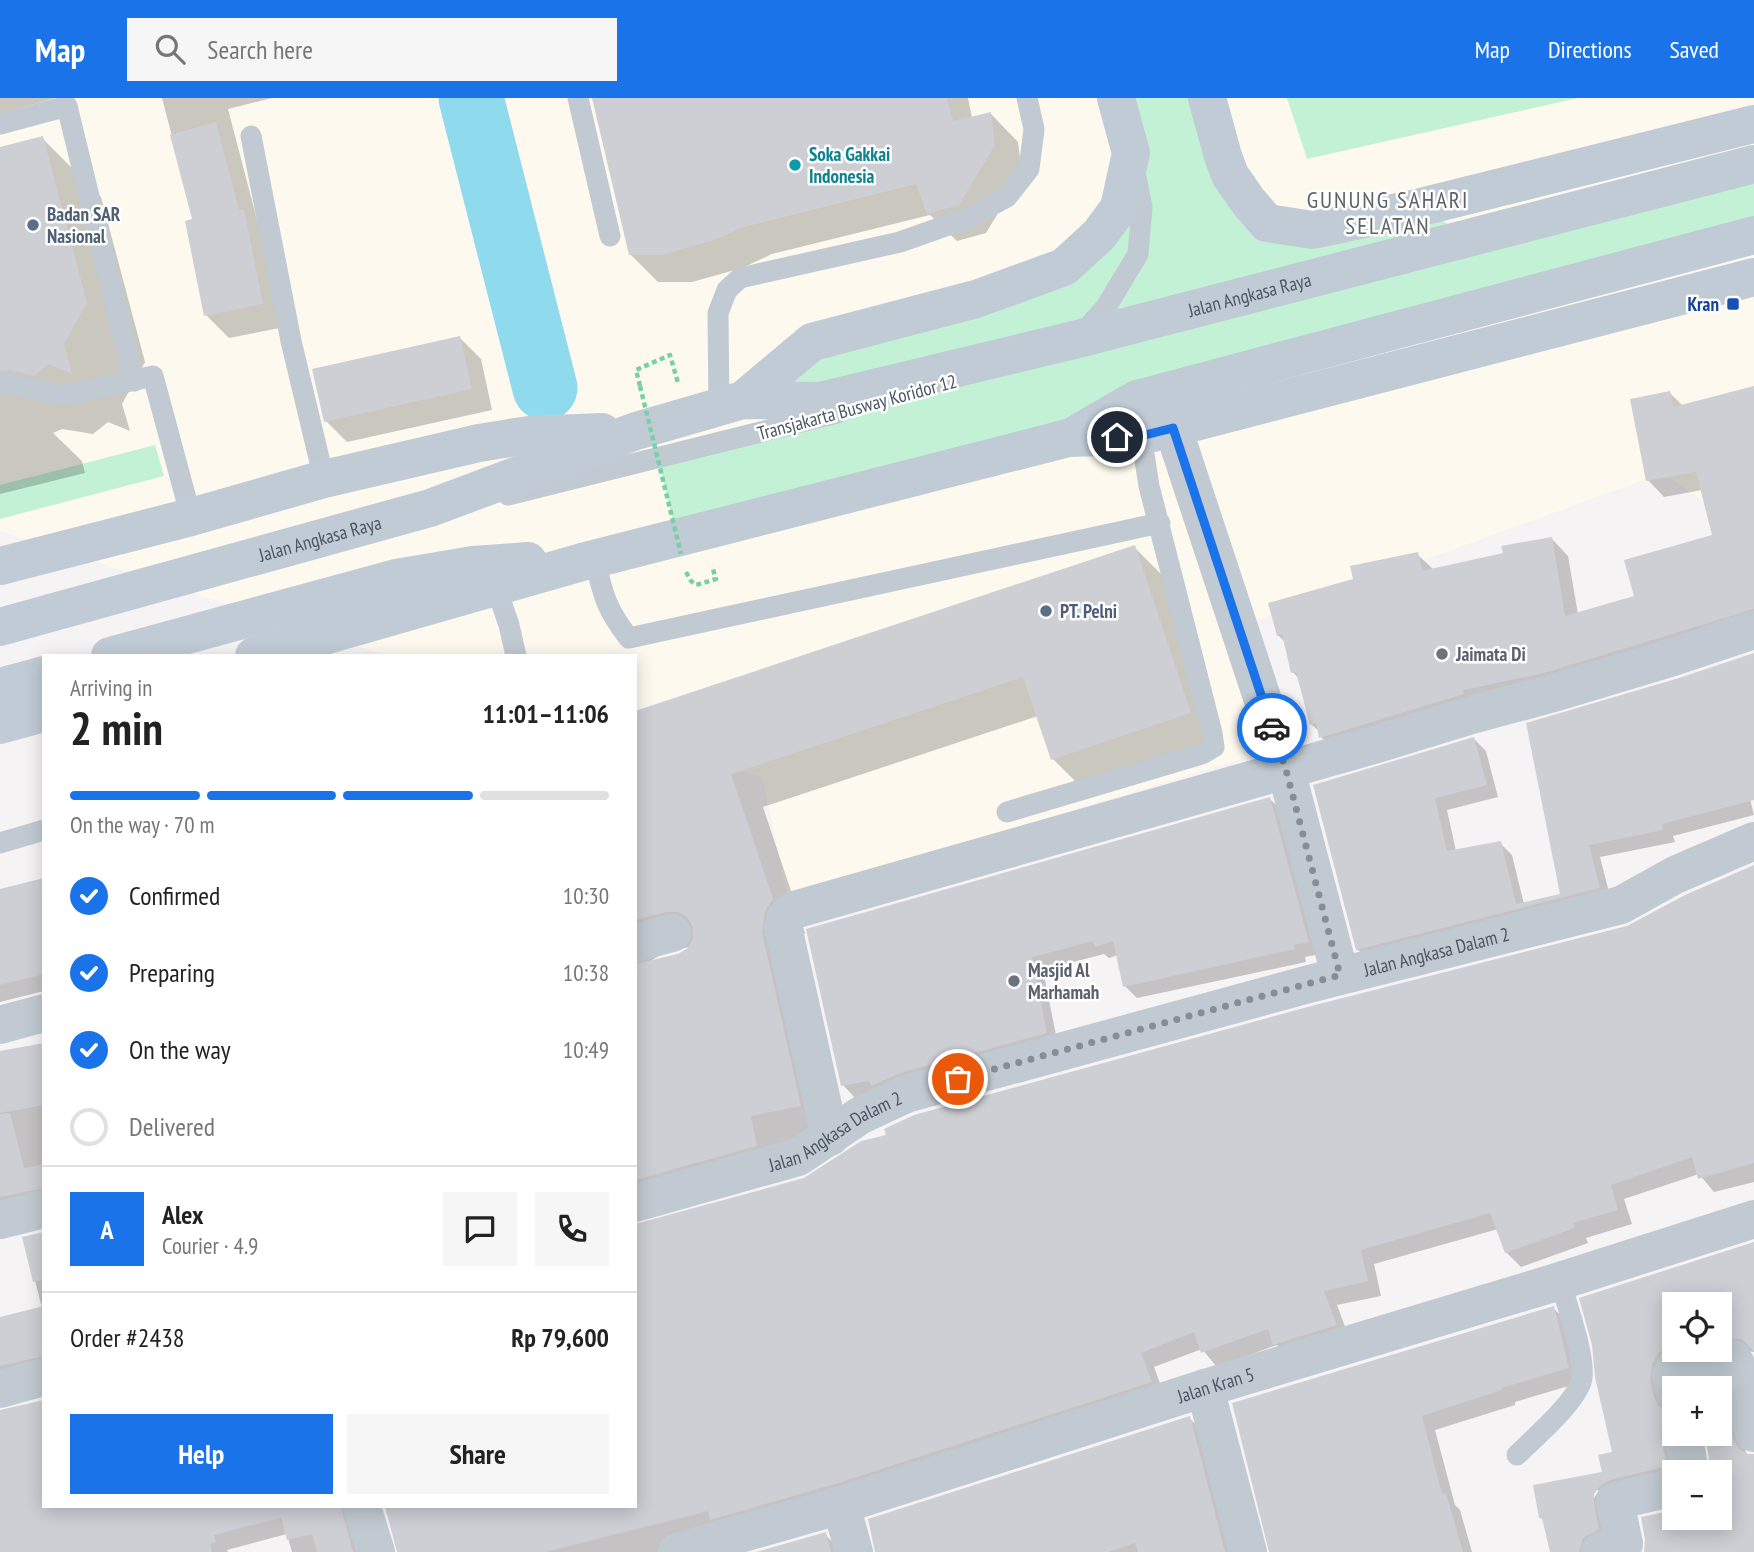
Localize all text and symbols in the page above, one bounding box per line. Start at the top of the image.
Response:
search box [127,18,617,81]
text: Map [35,28,85,71]
icon: search [151,30,189,68]
text: Search here [207,33,313,66]
text: Map [1475,34,1510,65]
text: Directions [1548,34,1632,65]
text: Saved [1670,34,1719,65]
place label: Soka Gakkai Indonesia [809,142,890,188]
marker: Soka Gakkai Indonesia [787,157,803,173]
district label: GUNUNG SAHARI SELATAN [1307,185,1469,240]
place label: Badan SAR Nasional [47,202,121,248]
marker: Badan SAR Nasional [25,217,41,233]
street label: Jalan Angkasa Raya [1184,267,1314,322]
place label: Kran [1687,292,1719,316]
marker: Kran [1725,296,1741,312]
street label: Transjakarta Busway Koridor 12 [755,369,959,445]
pin [1087,407,1147,467]
icon: home [1098,418,1136,456]
street label: Jalan Angkasa Raya [255,510,384,567]
place label: PT. Pelni [1060,599,1117,623]
marker: PT. Pelni [1038,603,1054,619]
place label: Jaimata Di [1455,642,1526,666]
marker: Jaimata Di [1434,646,1450,662]
text: Arriving in [70,673,152,702]
courier [1237,693,1307,763]
text: 11:01–11:06 [482,697,609,730]
text: 2 min [70,698,163,758]
icon: car [1253,709,1291,747]
text: On the way · 70 m [70,810,214,839]
icon: check [70,877,108,915]
text: Confirmed [129,879,220,912]
text: 10:30 [563,881,609,910]
street label: Jalan Angkasa Dalam 2 [1360,922,1512,982]
icon: check [70,954,108,992]
text: Preparing [129,956,215,989]
text: 10:38 [563,958,609,987]
place label: Masjid Al Marhamah [1028,958,1099,1004]
marker: Masjid Al Marhamah [1006,973,1022,989]
icon: check [70,1031,108,1069]
text: On the way [129,1033,231,1066]
text: 10:49 [563,1035,609,1064]
pin [928,1049,988,1109]
icon: bag [939,1060,977,1098]
street label: Jalan Angkasa Dalam 2 [765,1086,906,1177]
text: Delivered [129,1110,215,1143]
button: chat [443,1192,517,1266]
button: phone [535,1192,609,1266]
text: Alex [162,1198,203,1231]
text: A [100,1213,114,1246]
text: Courier · 4.9 [162,1231,258,1260]
map controls [1662,1292,1732,1530]
button: locate [1662,1292,1732,1362]
text: Order #2438 [70,1321,185,1354]
text: Rp 79,600 [511,1321,609,1354]
street label: Jalan Kran 5 [1173,1362,1257,1408]
button: + [1662,1376,1732,1446]
button: Help [70,1414,333,1494]
button: Share [347,1414,609,1494]
button: − [1662,1460,1732,1530]

